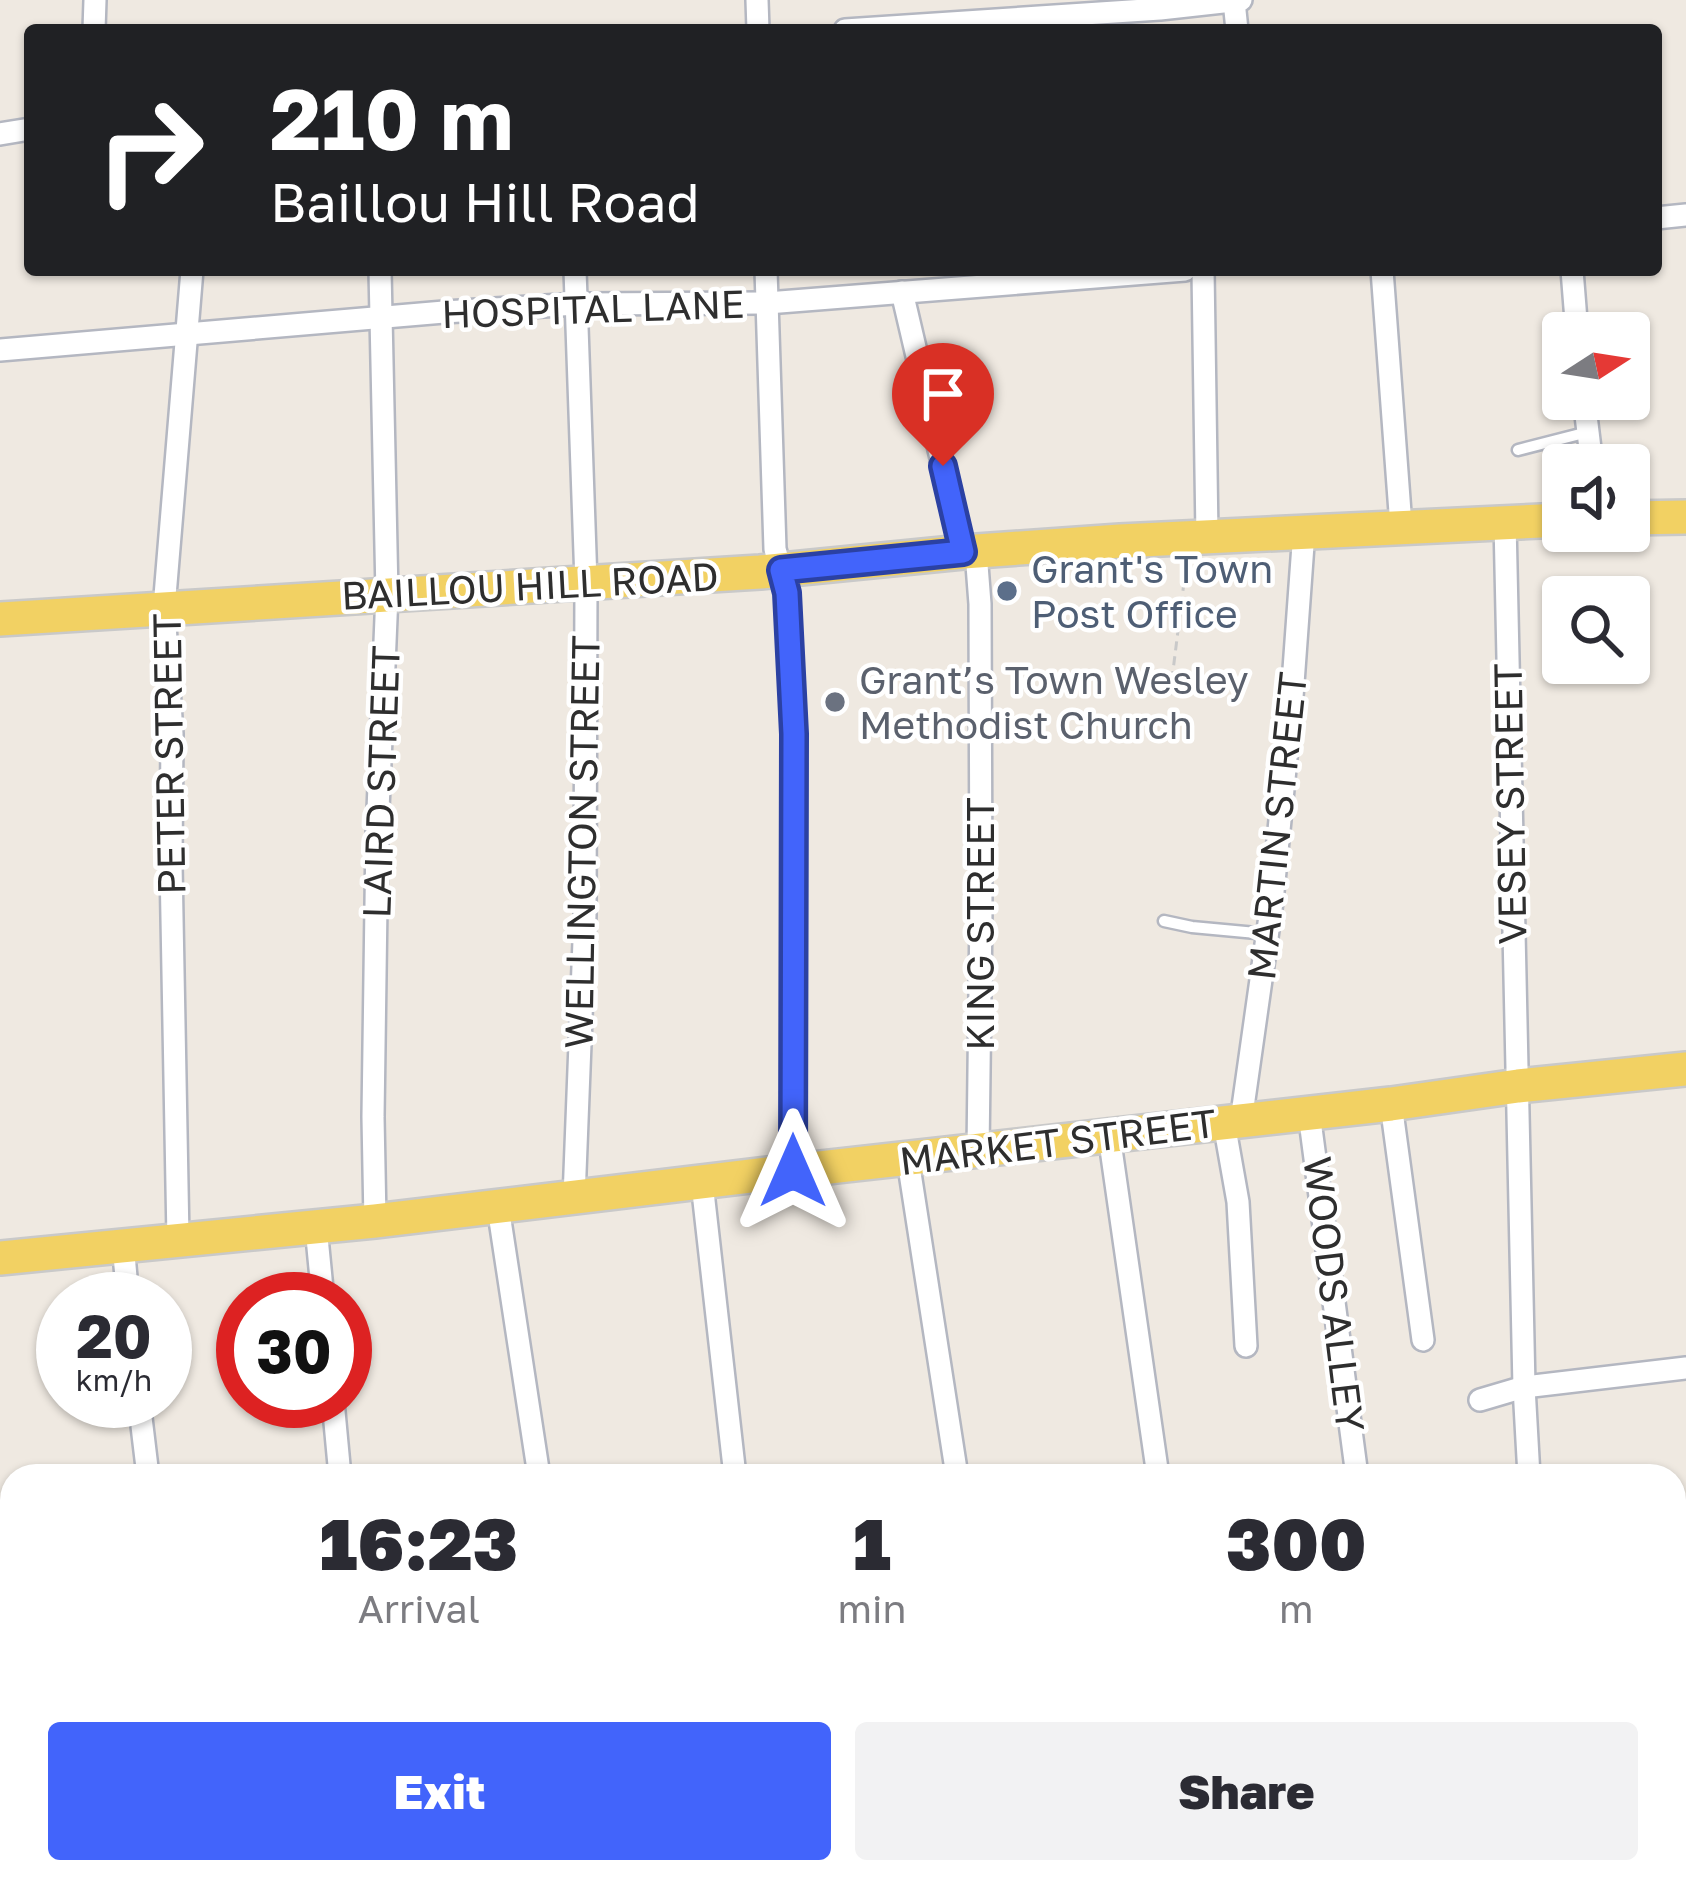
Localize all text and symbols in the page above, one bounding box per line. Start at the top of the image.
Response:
text: 210 m [270,68,514,168]
icon: right [72,72,228,228]
text: Baillou Hill Road [270,169,700,234]
street label: HOSPITAL LANE [441,280,745,337]
north arrow [1542,312,1650,420]
map controls [1542,312,1650,684]
pin [892,343,994,466]
icon: arrive [910,361,976,427]
button: sound [1542,444,1650,552]
place label: Grant's Town Post Office [1031,545,1273,637]
street label: BAILLOU HILL ROAD [340,552,720,619]
button: search [1542,576,1650,684]
marker: Grant's Town Post Office [994,578,1020,604]
street label: PETER STREET [143,613,194,895]
street label: WELLINGTON STREET [554,635,609,1049]
street label: LAIRD STREET [352,645,409,919]
place label: Grant’s Town Wesley Methodist Church [859,656,1249,748]
street label: VESEY STREET [1484,663,1535,945]
street label: MARTIN STREET [1237,670,1316,982]
marker: Grant’s Town Wesley Methodist Church [822,689,848,715]
street label: KING STREET [956,797,1003,1051]
street label: MARKET STREET [897,1099,1219,1184]
position arrow [730,1108,856,1234]
street label: WOODS ALLEY [1294,1154,1375,1434]
speed limit sign: 30 [216,1272,372,1428]
text: 20 [76,1299,152,1371]
text: km/h [76,1362,152,1398]
text: 16:23 [320,1499,518,1586]
text: 1 [853,1499,891,1586]
text: 300 [1226,1499,1366,1586]
text: Arrival [358,1585,480,1632]
text: min [838,1585,907,1632]
text: m [1279,1585,1314,1632]
button: Exit [48,1722,831,1860]
button: Share [855,1722,1638,1860]

